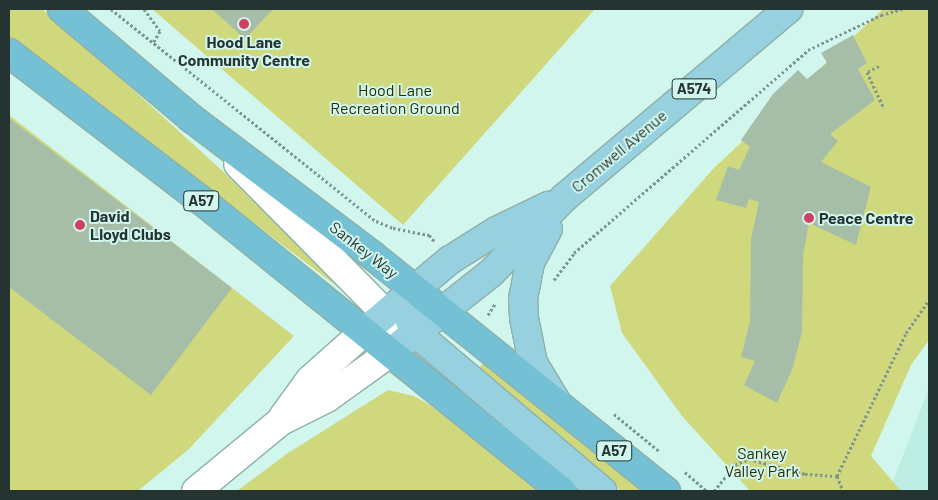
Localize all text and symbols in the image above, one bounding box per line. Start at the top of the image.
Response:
marker: Hood Lane Community Centre [238,18,250,30]
place label: Hood Lane Community Centre [178,32,310,70]
road number: A574 [672,76,716,102]
park label: Hood Lane Recreation Ground [330,80,460,118]
street label: Cromwell Avenue [567,106,671,196]
road number: A57 [182,188,220,214]
place label: David Lloyd Clubs [90,206,171,244]
place label: Peace Centre [819,208,914,228]
marker: Peace Centre [803,212,815,224]
street label: Sankey Way [326,217,402,283]
marker: David Lloyd Clubs [74,219,86,231]
road number: A57 [595,438,633,464]
park label: Sankey Valley Park [725,443,799,481]

